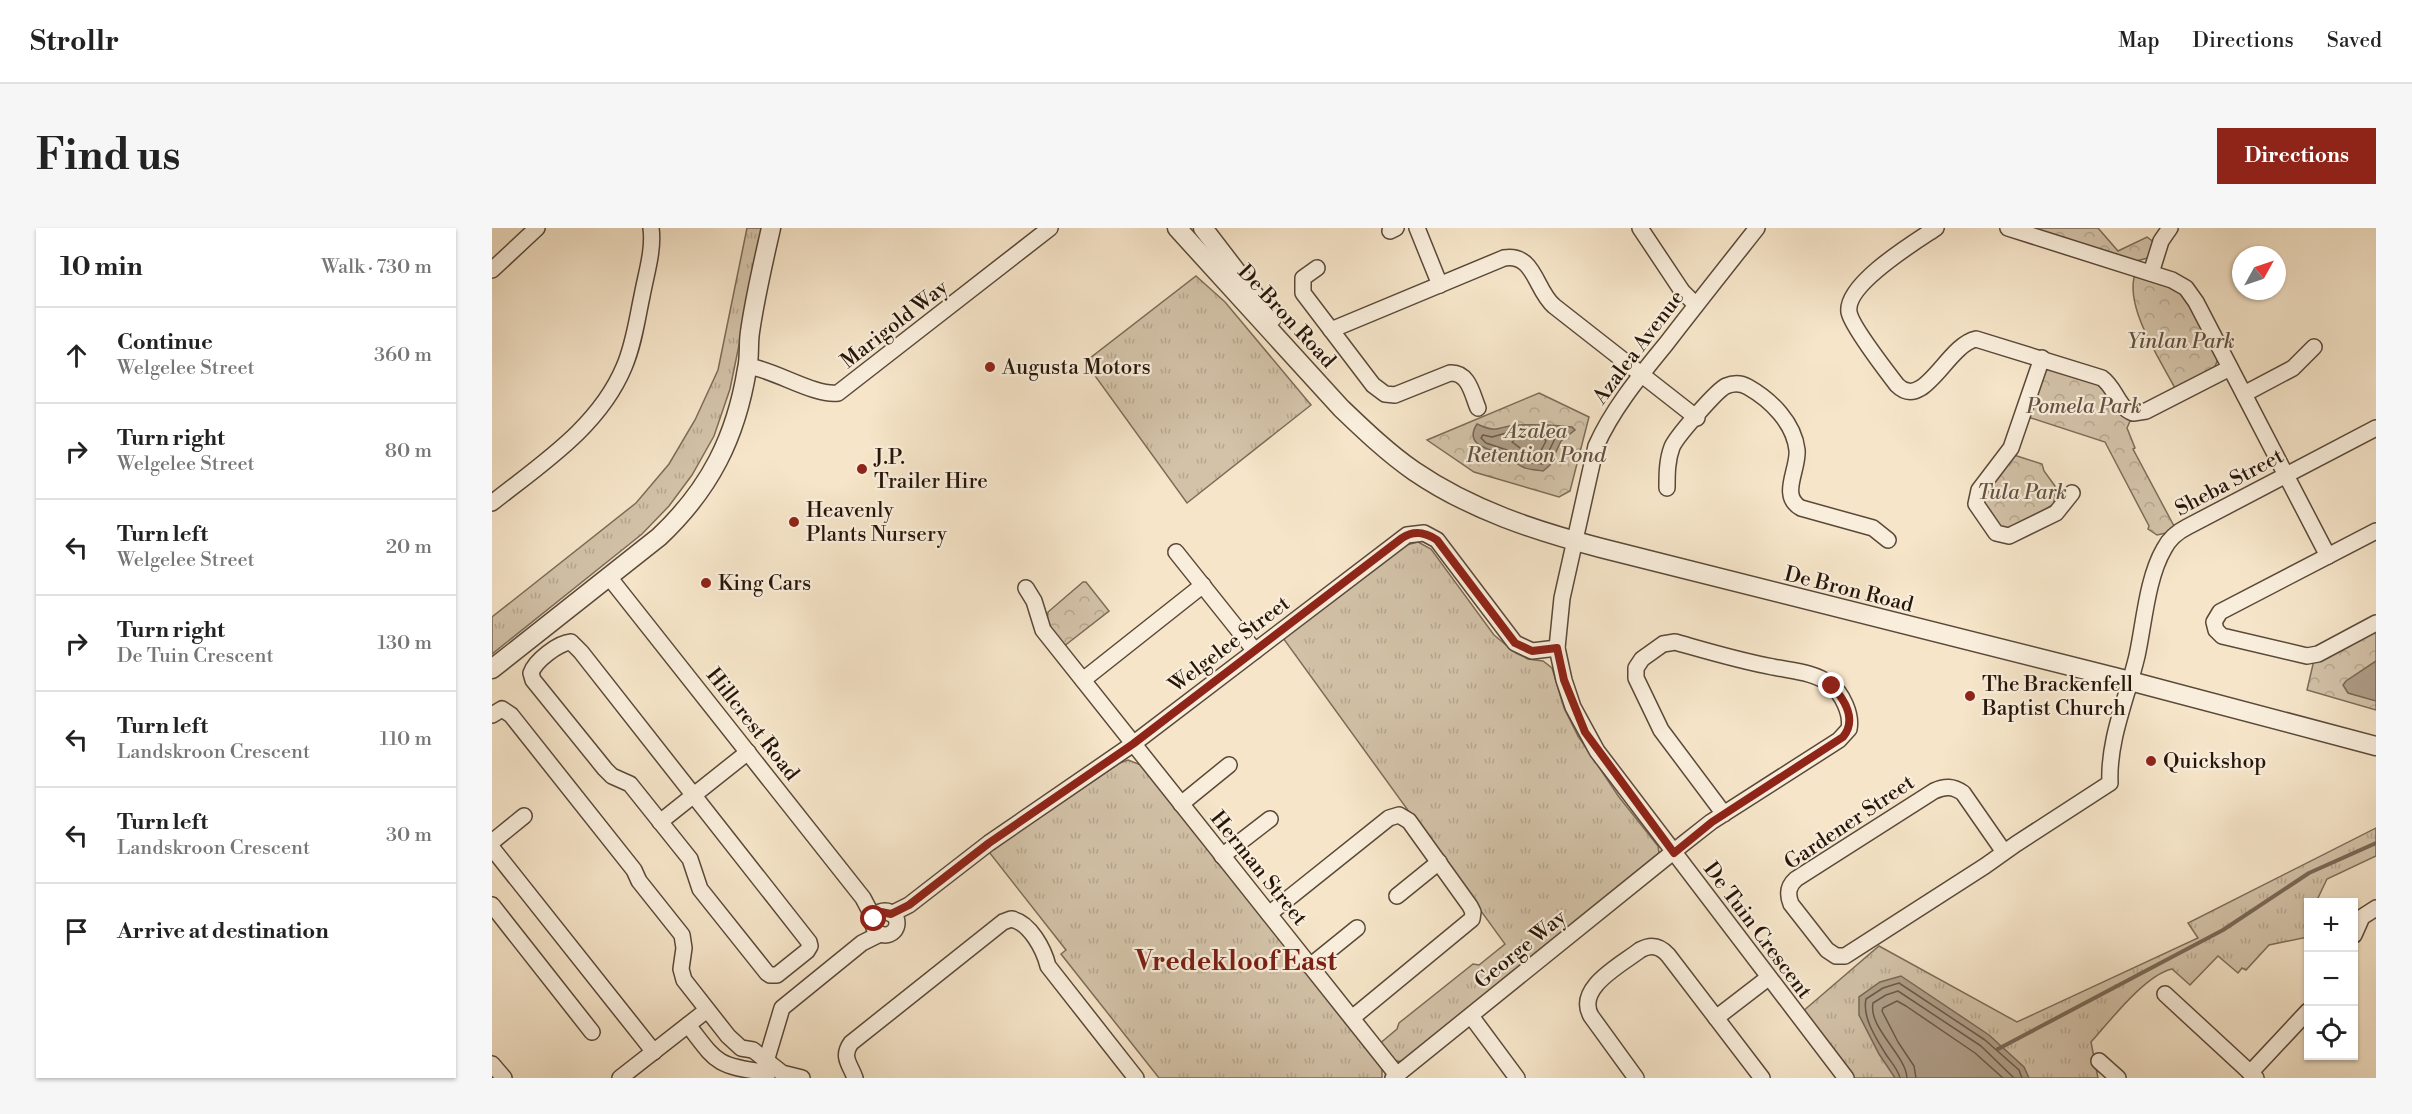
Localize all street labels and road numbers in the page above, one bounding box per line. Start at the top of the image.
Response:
street label: De Bron Road [1232,259,1341,374]
street label: Marigold Way [836,274,954,375]
street label: Azalea Avenue [1587,285,1690,411]
street label: Sheba Street [2171,443,2289,522]
street label: De Bron Road [1781,561,1916,619]
street label: Welgelee Street [1163,591,1296,699]
street label: Hillcrest Road [700,663,804,786]
street label: Gardener Street [1780,769,1920,876]
street label: Herman Street [1204,806,1313,932]
street label: De Tuin Crescent [1697,857,1817,1004]
street label: George Way [1469,904,1572,995]

